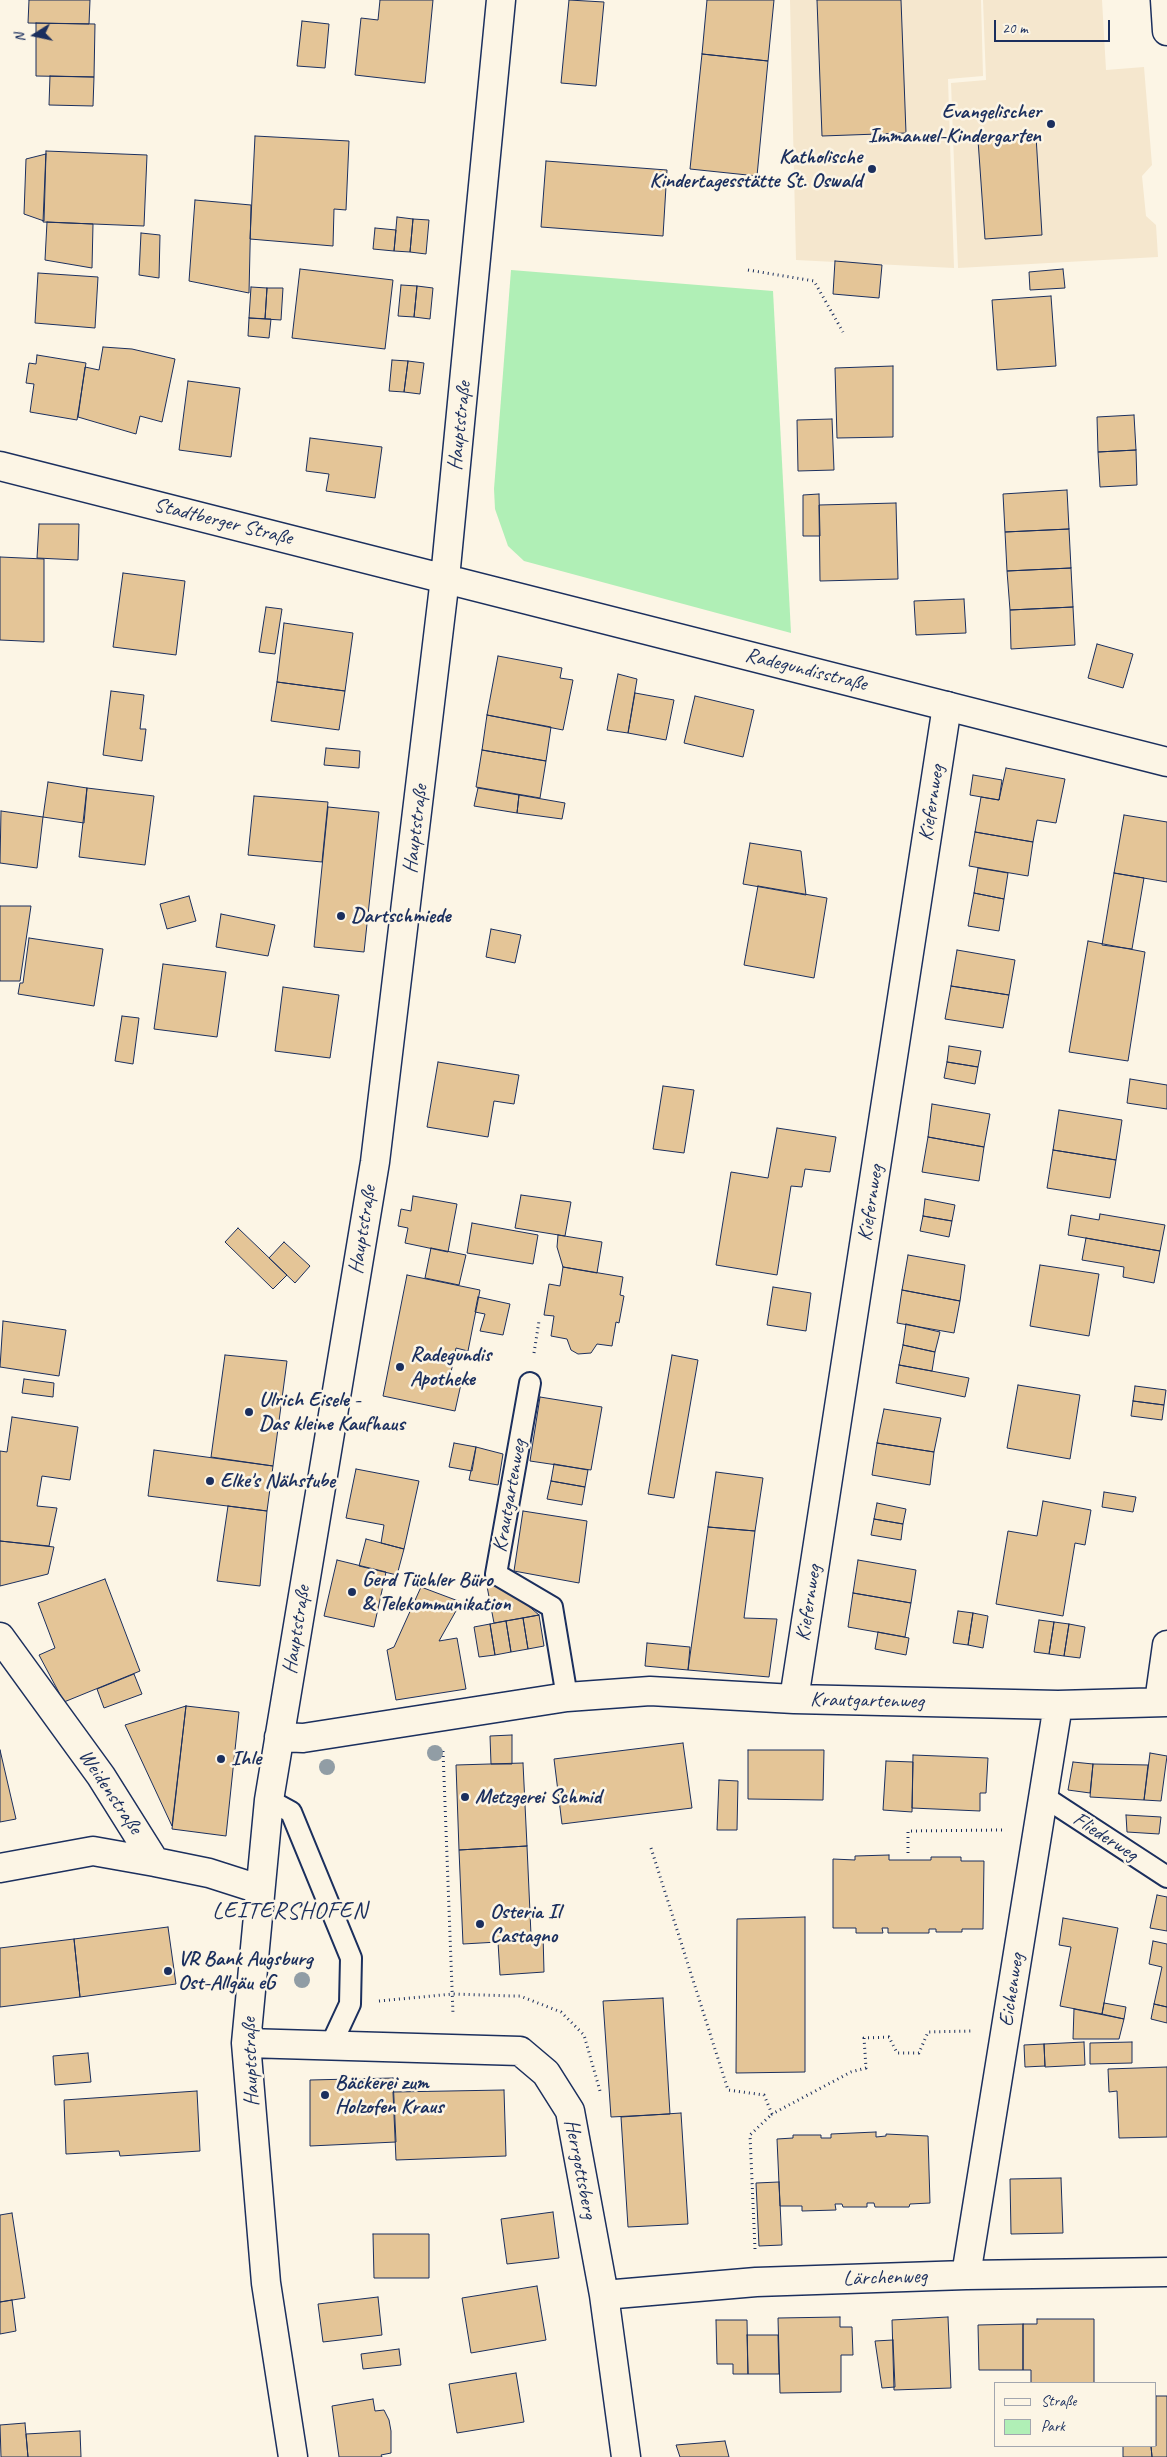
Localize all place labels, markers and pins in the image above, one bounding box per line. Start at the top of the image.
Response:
place label: Evangelischer Immanuel-Kindergarten [868,99,1041,149]
marker: Evangelischer Immanuel-Kindergarten [1045,118,1057,130]
place label: Katholische Kindertagesstätte St. Oswald [650,144,862,194]
marker: Katholische Kindertagesstätte St. Oswald [866,163,878,175]
place label: Dartschmiede [351,903,450,929]
marker: Dartschmiede [335,910,347,922]
place label: Radegundis Apotheke [410,1342,491,1392]
marker: Radegundis Apotheke [394,1361,406,1373]
place label: Ulrich Eisele - Das kleine Kaufhaus [259,1387,404,1437]
marker: Ulrich Eisele - Das kleine Kaufhaus [243,1406,255,1418]
place label: Elke's Nähstube [220,1468,335,1494]
marker: Elke's Nähstube [204,1475,216,1487]
place label: Gerd Tüchler Büro & Telekommunikation [362,1567,511,1617]
marker: Gerd Tüchler Büro & Telekommunikation [346,1586,358,1598]
place label: Ihle [231,1746,261,1772]
marker: Ihle [215,1753,227,1765]
place label: Metzgerei Schmid [475,1784,601,1810]
marker: Metzgerei Schmid [459,1791,471,1803]
place label: Osteria Il Castagno [490,1899,560,1949]
marker: Osteria Il Castagno [474,1918,486,1930]
place label: VR Bank Augsburg Ost-Allgäu eG [178,1946,312,1996]
marker: VR Bank Augsburg Ost-Allgäu eG [162,1965,174,1977]
place label: Bäckerei zum Holzofen Kraus [335,2070,443,2120]
marker: Bäckerei zum Holzofen Kraus [319,2089,331,2101]

